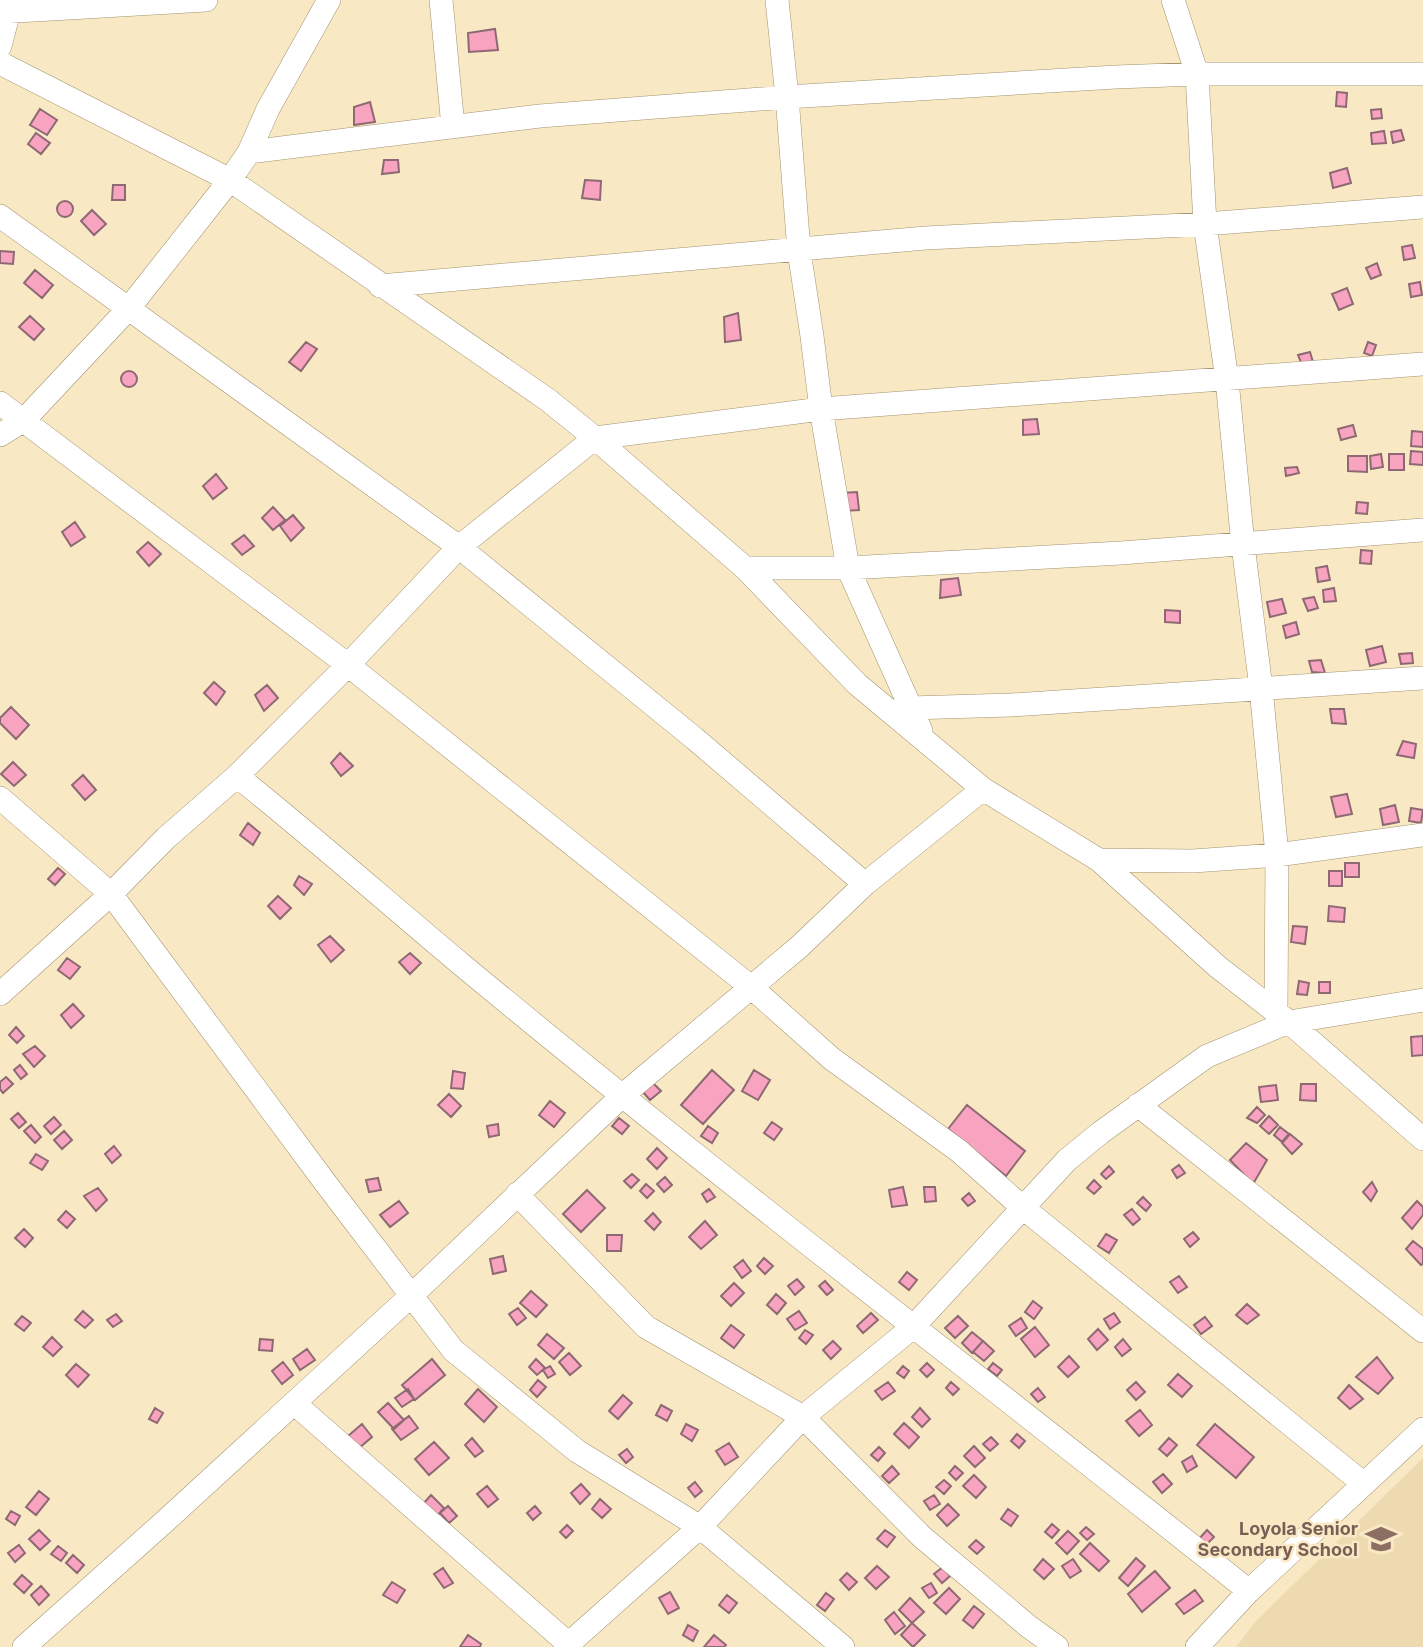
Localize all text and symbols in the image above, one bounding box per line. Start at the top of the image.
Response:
place label: Loyola Senior Secondary School [1198,1518,1358,1560]
school or university icon: Loyola Senior Secondary School [1364,1522,1398,1556]

